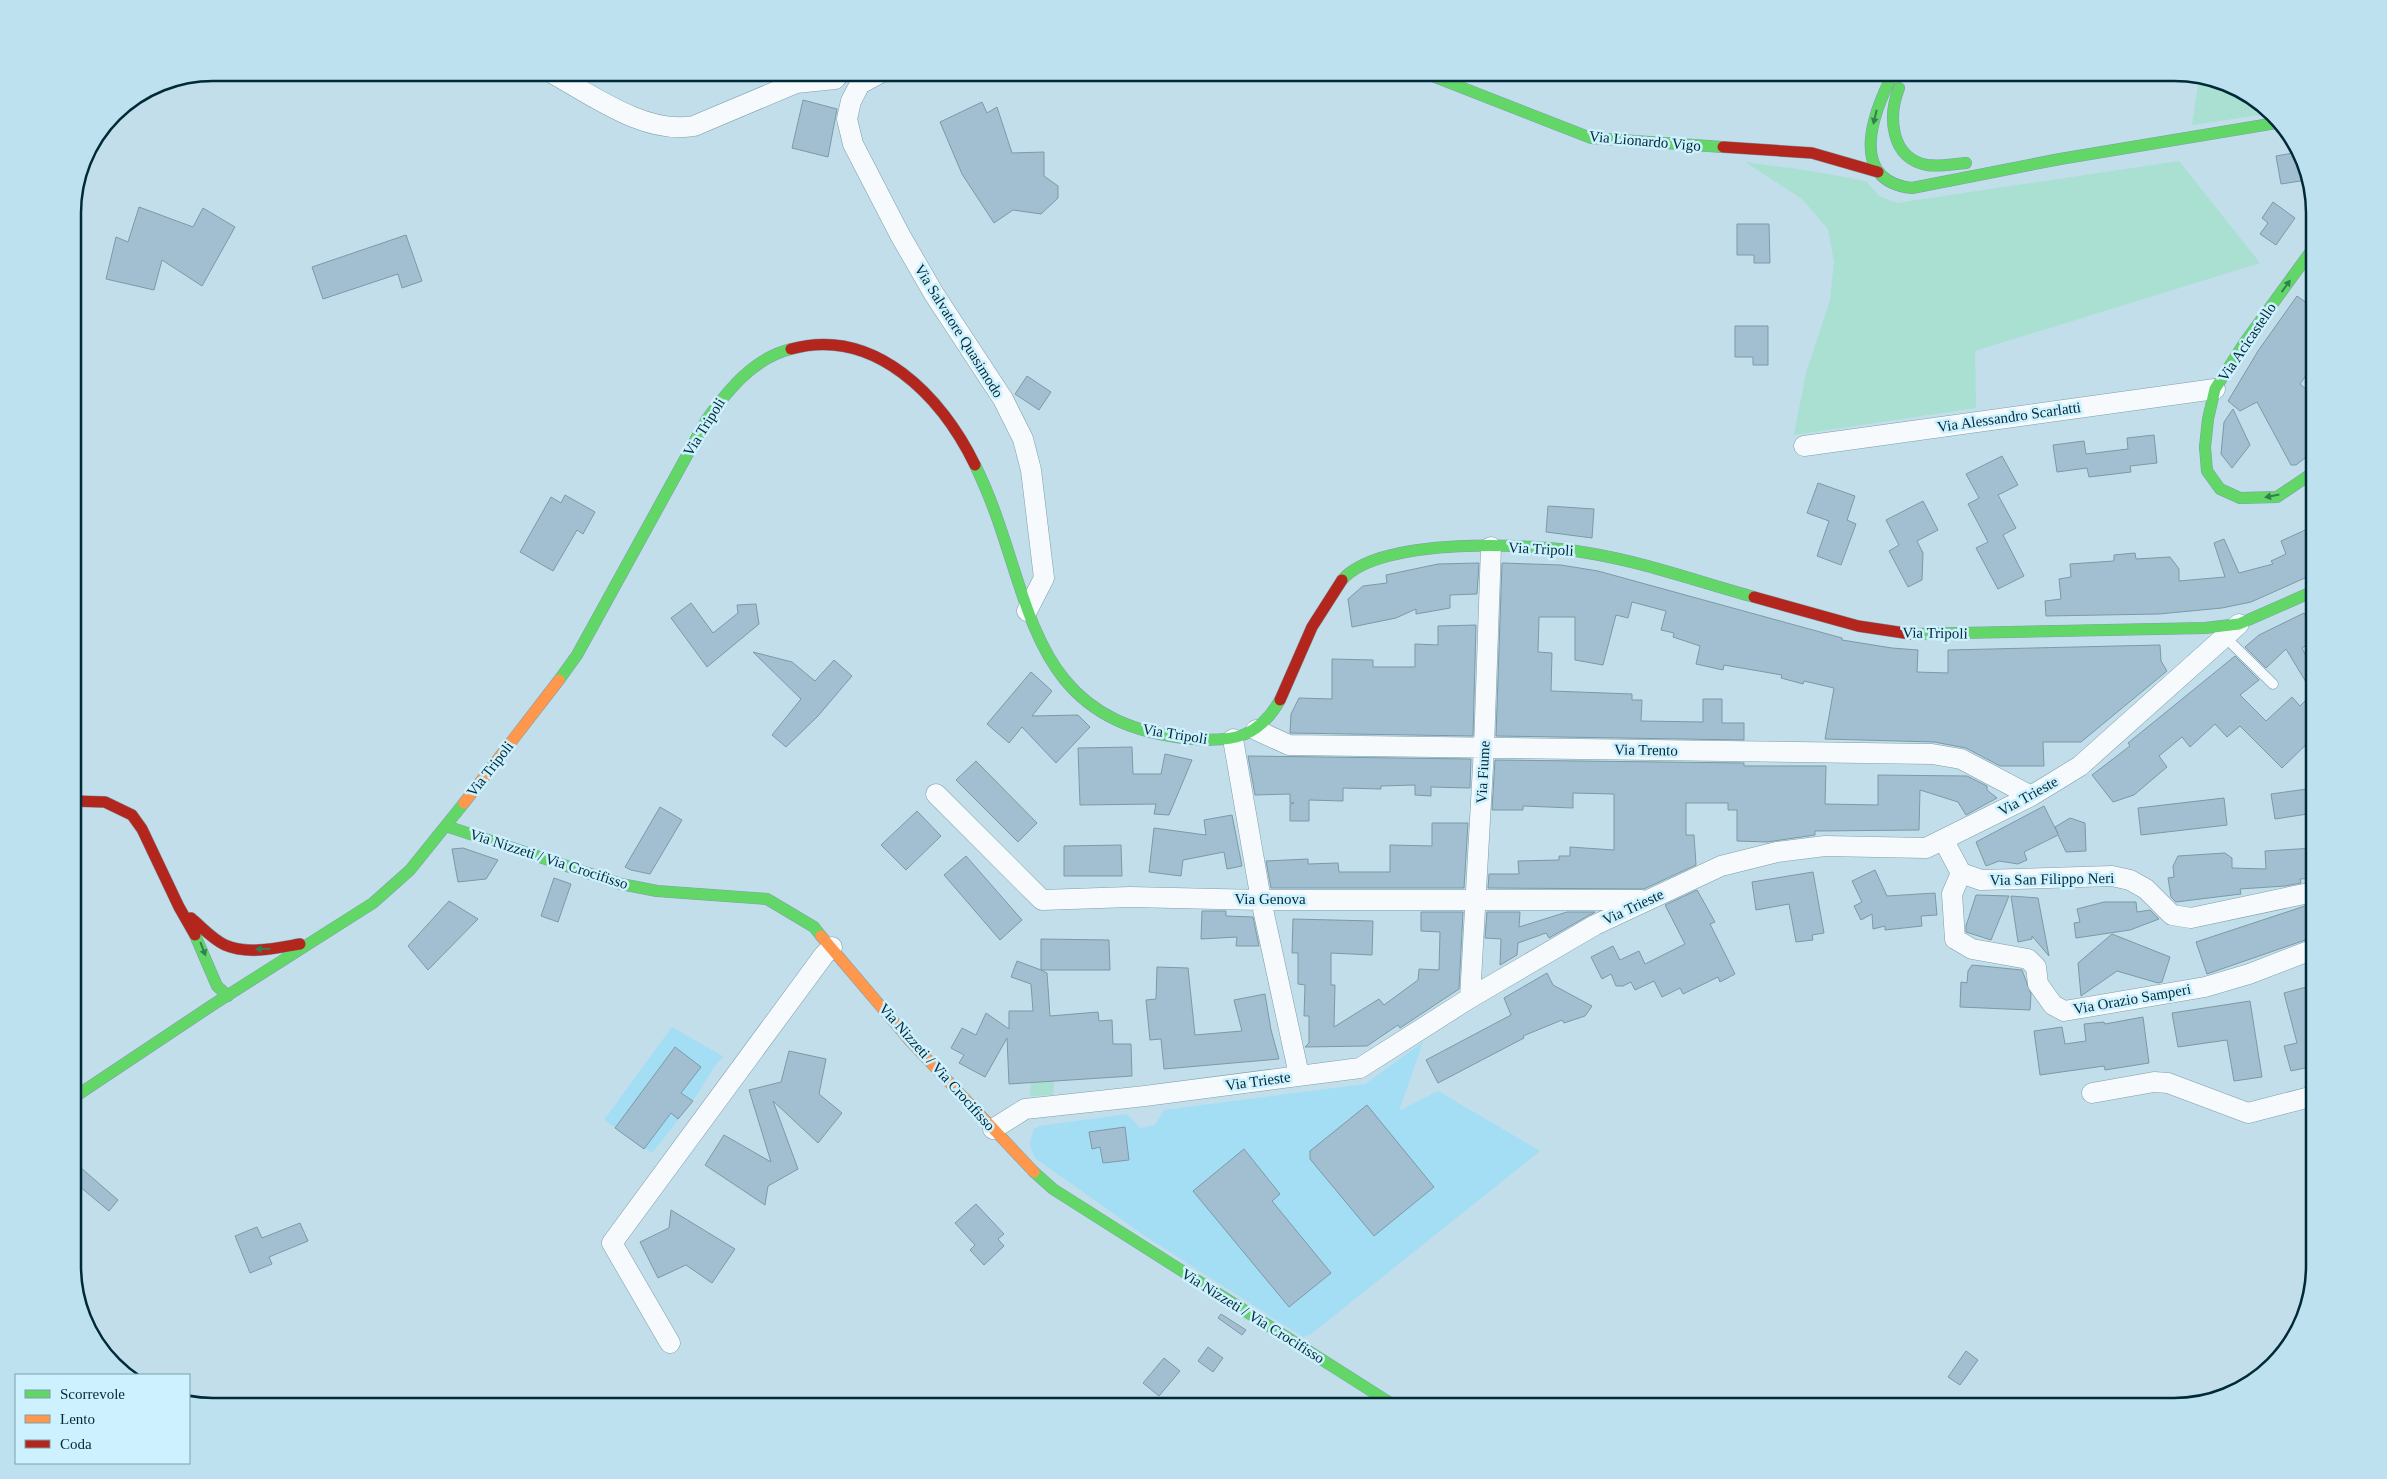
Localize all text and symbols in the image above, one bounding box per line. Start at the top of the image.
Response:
one-way arrow [1871,110,1879,125]
street label: Via Lionardo Vigo [1588,128,1702,154]
street label: Via Salvatore Quasimodo [911,261,1007,401]
one-way arrow [2281,279,2291,293]
street label: Via Acicastello [2215,300,2279,384]
street label: Via Tripoli [680,395,728,459]
street label: Via Alessandro Scarlatti [1936,399,2082,435]
one-way arrow [2264,492,2280,500]
street label: Via Tripoli [1508,539,1574,559]
street label: Via Tripoli [1902,624,1968,642]
street label: Via Tripoli [1141,721,1209,747]
street label: Via Tripoli [464,738,516,800]
street label: Via Fiume [1473,740,1493,804]
street label: Via Trento [1614,741,1678,759]
street label: Via Trieste [1996,773,2061,819]
street label: Via Nizzeti / Via Crocifisso [468,826,630,892]
street label: Via San Filippo Neri [1990,870,2114,888]
street label: Via Trieste [1600,886,1666,928]
street label: Via Genova [1234,891,1306,907]
one-way arrow [199,942,207,956]
one-way arrow [255,945,271,953]
street label: Via Orazio Samperi [2072,981,2192,1017]
street label: Via Nizzeti / Via Crocifisso [876,1000,998,1134]
street label: Via Trieste [1225,1068,1292,1093]
street label: Via Nizzeti / Via Crocifisso [1179,1265,1327,1367]
legend [15,1374,190,1464]
text: Scorrevole [60,1386,125,1402]
text: Lento [60,1411,95,1427]
text: Coda [60,1436,92,1452]

